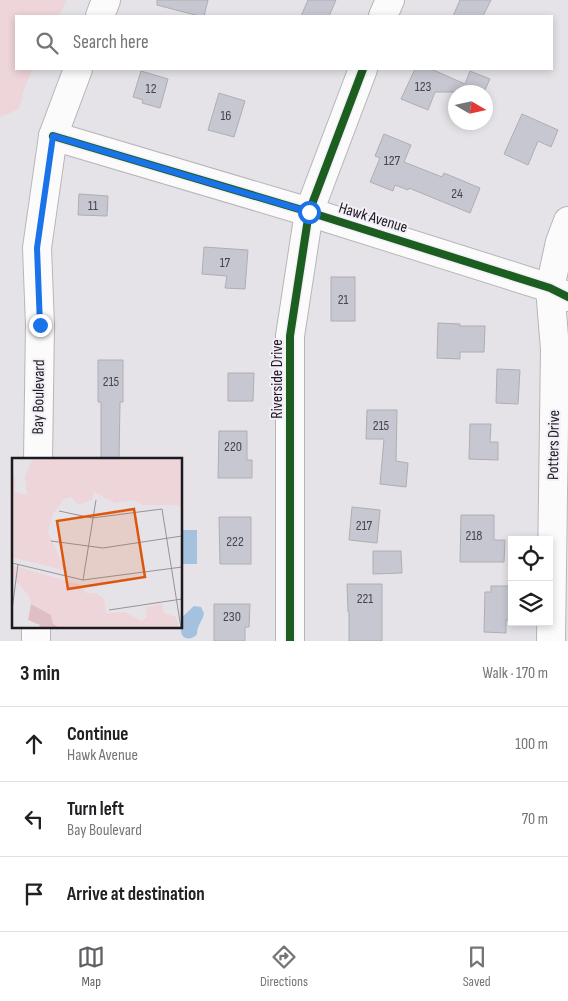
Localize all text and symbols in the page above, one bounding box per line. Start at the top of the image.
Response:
search box [15,15,553,70]
icon: search [33,29,61,57]
text: Search here [73,31,149,54]
house number: 123 [415,78,431,95]
house number: 12 [146,80,157,97]
north arrow [448,85,493,130]
house number: 16 [220,107,232,124]
house number: 127 [384,152,401,169]
house number: 24 [451,185,463,202]
house number: 11 [88,197,98,214]
street label: Hawk Avenue [336,199,410,237]
route start [298,201,321,224]
house number: 17 [220,254,231,271]
house number: 21 [338,291,348,308]
route end [29,314,52,337]
street label: Riverside Drive [268,339,287,419]
street label: Bay Boulevard [29,359,49,435]
house number: 215 [103,373,120,390]
street label: Potters Drive [544,410,564,480]
house number: 215 [373,417,390,434]
house number: 220 [224,438,242,455]
inset map [12,458,182,628]
house number: 217 [356,517,373,534]
house number: 218 [466,527,482,544]
house number: 222 [226,533,244,550]
map controls [508,536,553,626]
button: locate [508,536,553,581]
button: layers [508,581,553,626]
house number: 221 [357,590,373,607]
house number: 230 [223,608,241,625]
text: 3 min [20,661,60,686]
text: Walk · 170 m [483,664,548,683]
text: Continue [67,723,128,746]
icon: ahead [20,730,48,758]
text: 100 m [515,735,548,754]
text: Hawk Avenue [67,746,138,765]
text: Turn left [67,798,124,821]
icon: left [20,805,48,833]
text: 70 m [522,810,548,829]
text: Bay Boulevard [67,821,142,840]
icon: arrive [20,880,48,908]
text: Arrive at destination [67,883,205,906]
tab: Map [77,943,105,990]
tab: Directions [260,943,308,990]
tab: Saved [463,943,491,990]

